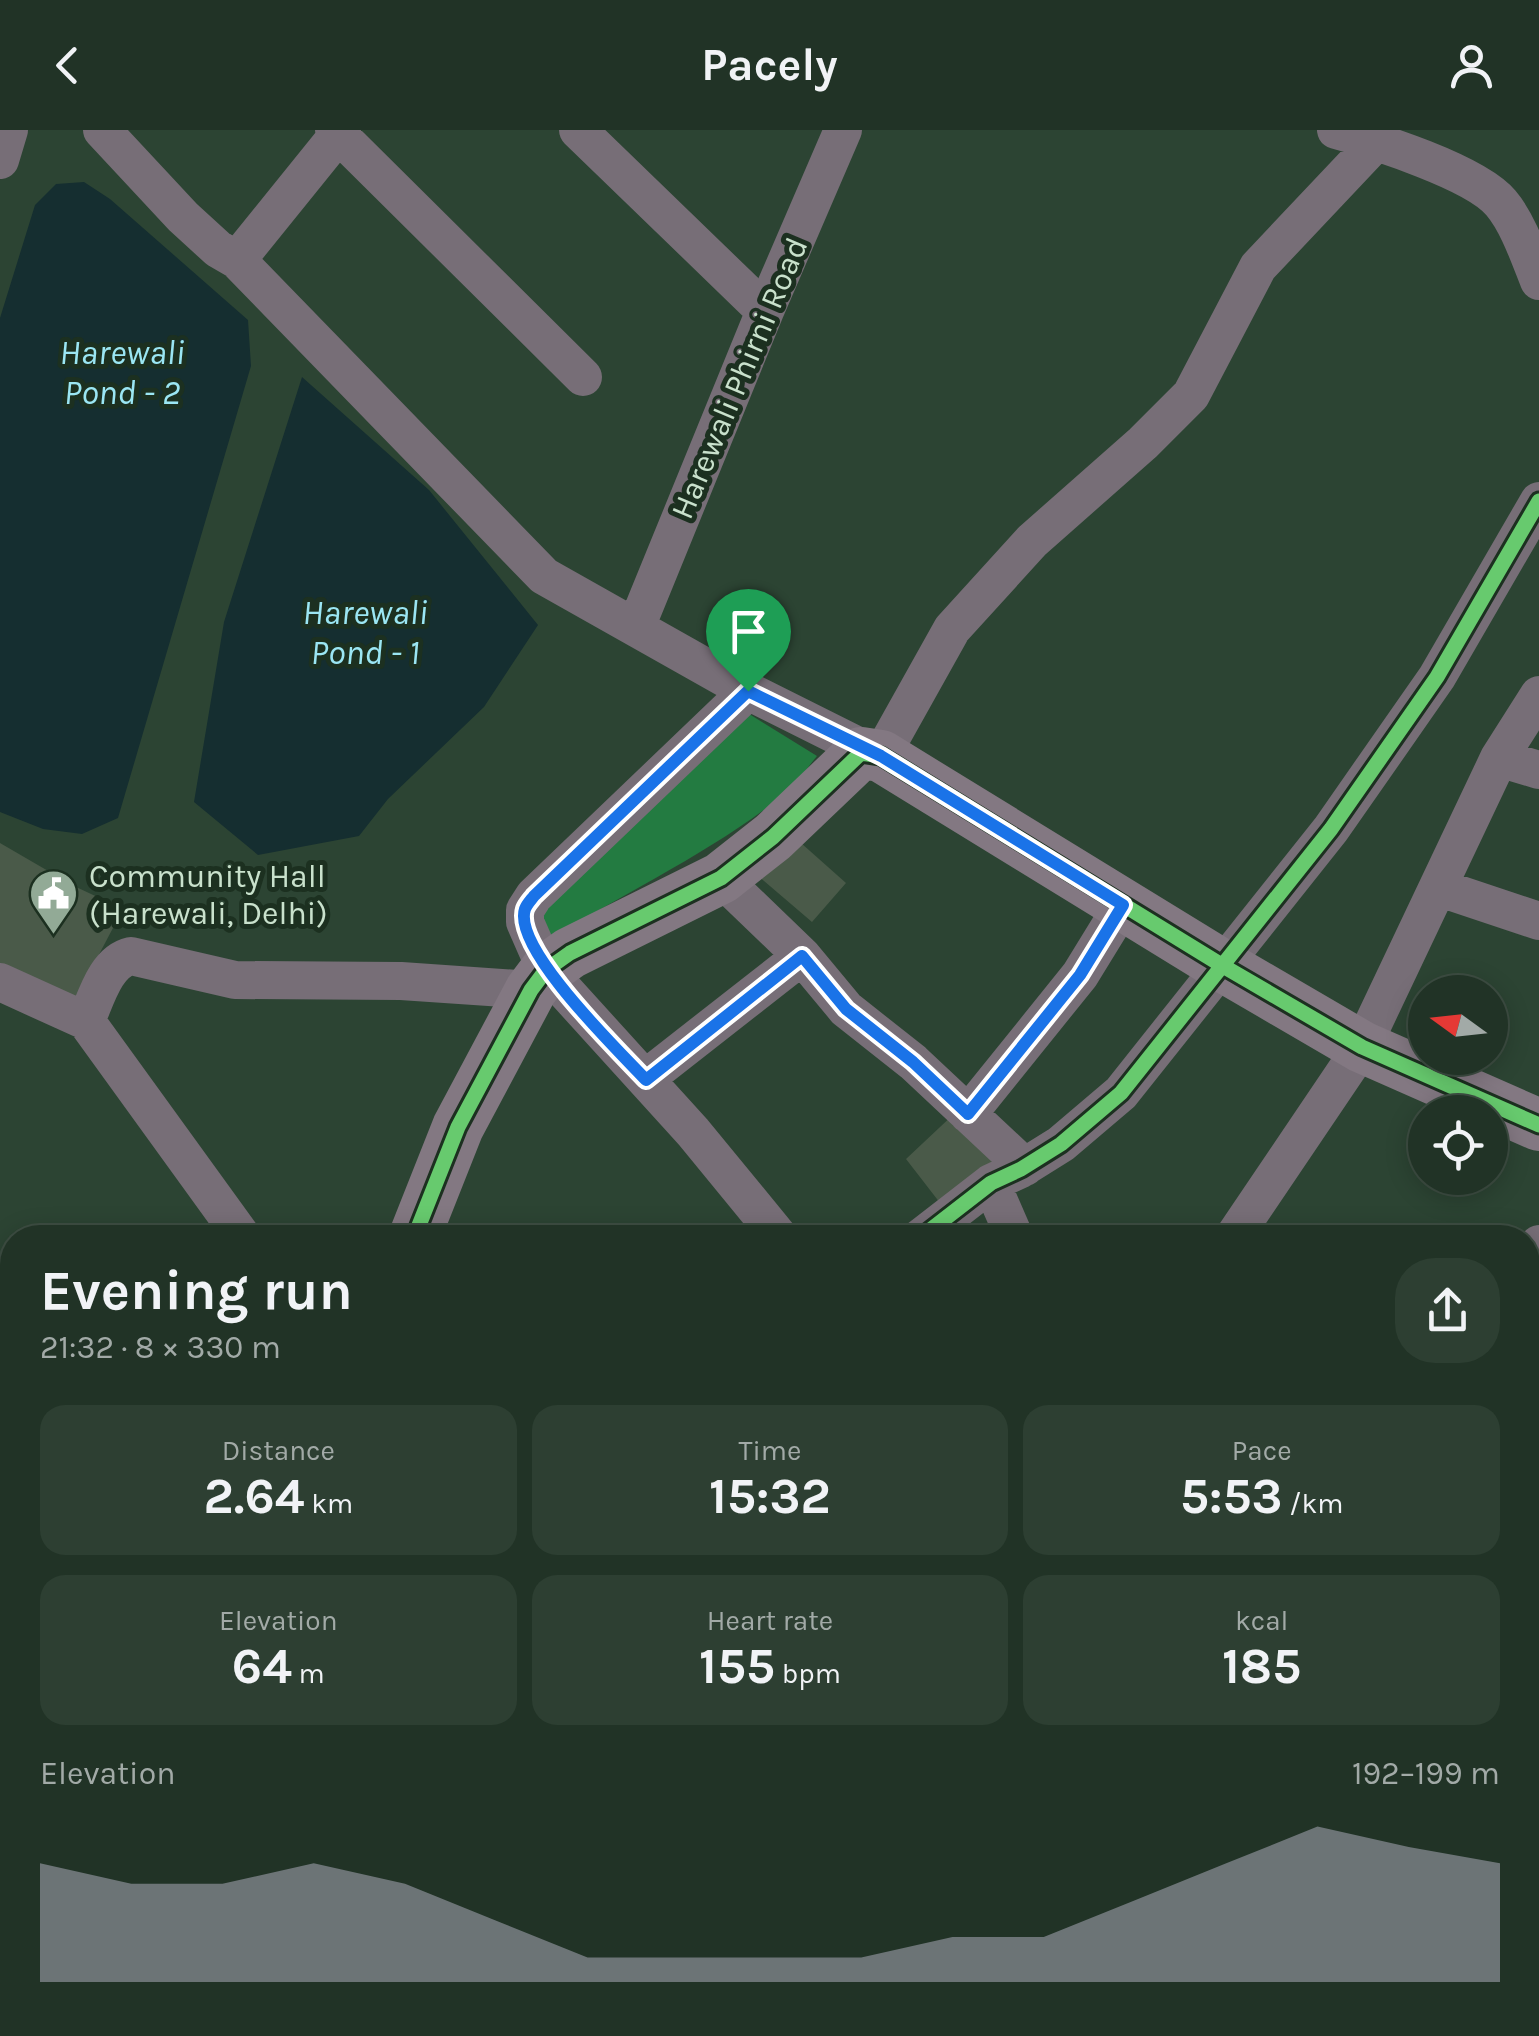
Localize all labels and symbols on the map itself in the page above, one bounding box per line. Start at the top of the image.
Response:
street label: Harewali Phirni Road [663,232,816,524]
water label: Harewali Pond - 2 [59,332,185,413]
pin [706,589,791,692]
water label: Harewali Pond - 1 [302,592,428,673]
place label: Community Hall (Harewali, Delhi) [89,858,328,932]
public building icon: Community Hall (Harewali, Delhi) [28,868,80,936]
north arrow [1408,975,1508,1075]

